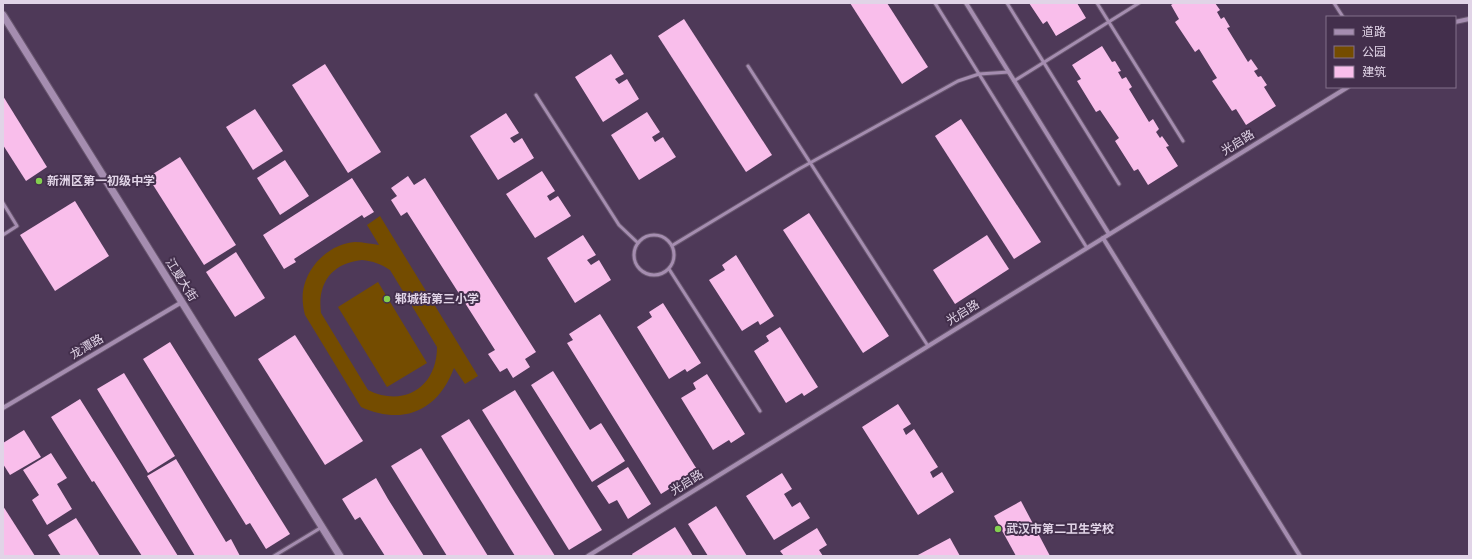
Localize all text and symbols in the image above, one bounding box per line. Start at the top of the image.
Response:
legend [1326,16,1456,88]
text: 道路 [1362,23,1386,42]
text: 公园 [1362,43,1386,62]
text: 建筑 [1362,63,1386,82]
street label: 光启路 [1218,125,1258,161]
place label: 新洲区第一初级中学 [47,172,155,191]
marker: 新洲区第一初级中学 [34,176,44,186]
street label: 江夏大街 [160,255,202,305]
place label: 邾城街第三小学 [394,290,479,309]
marker: 邾城街第三小学 [382,294,392,304]
street label: 光启路 [943,295,983,331]
street label: 龙潭路 [67,330,107,364]
street label: 光启路 [667,465,707,501]
place label: 武汉市第二卫生学校 [1006,520,1114,539]
marker: 武汉市第二卫生学校 [993,524,1003,534]

